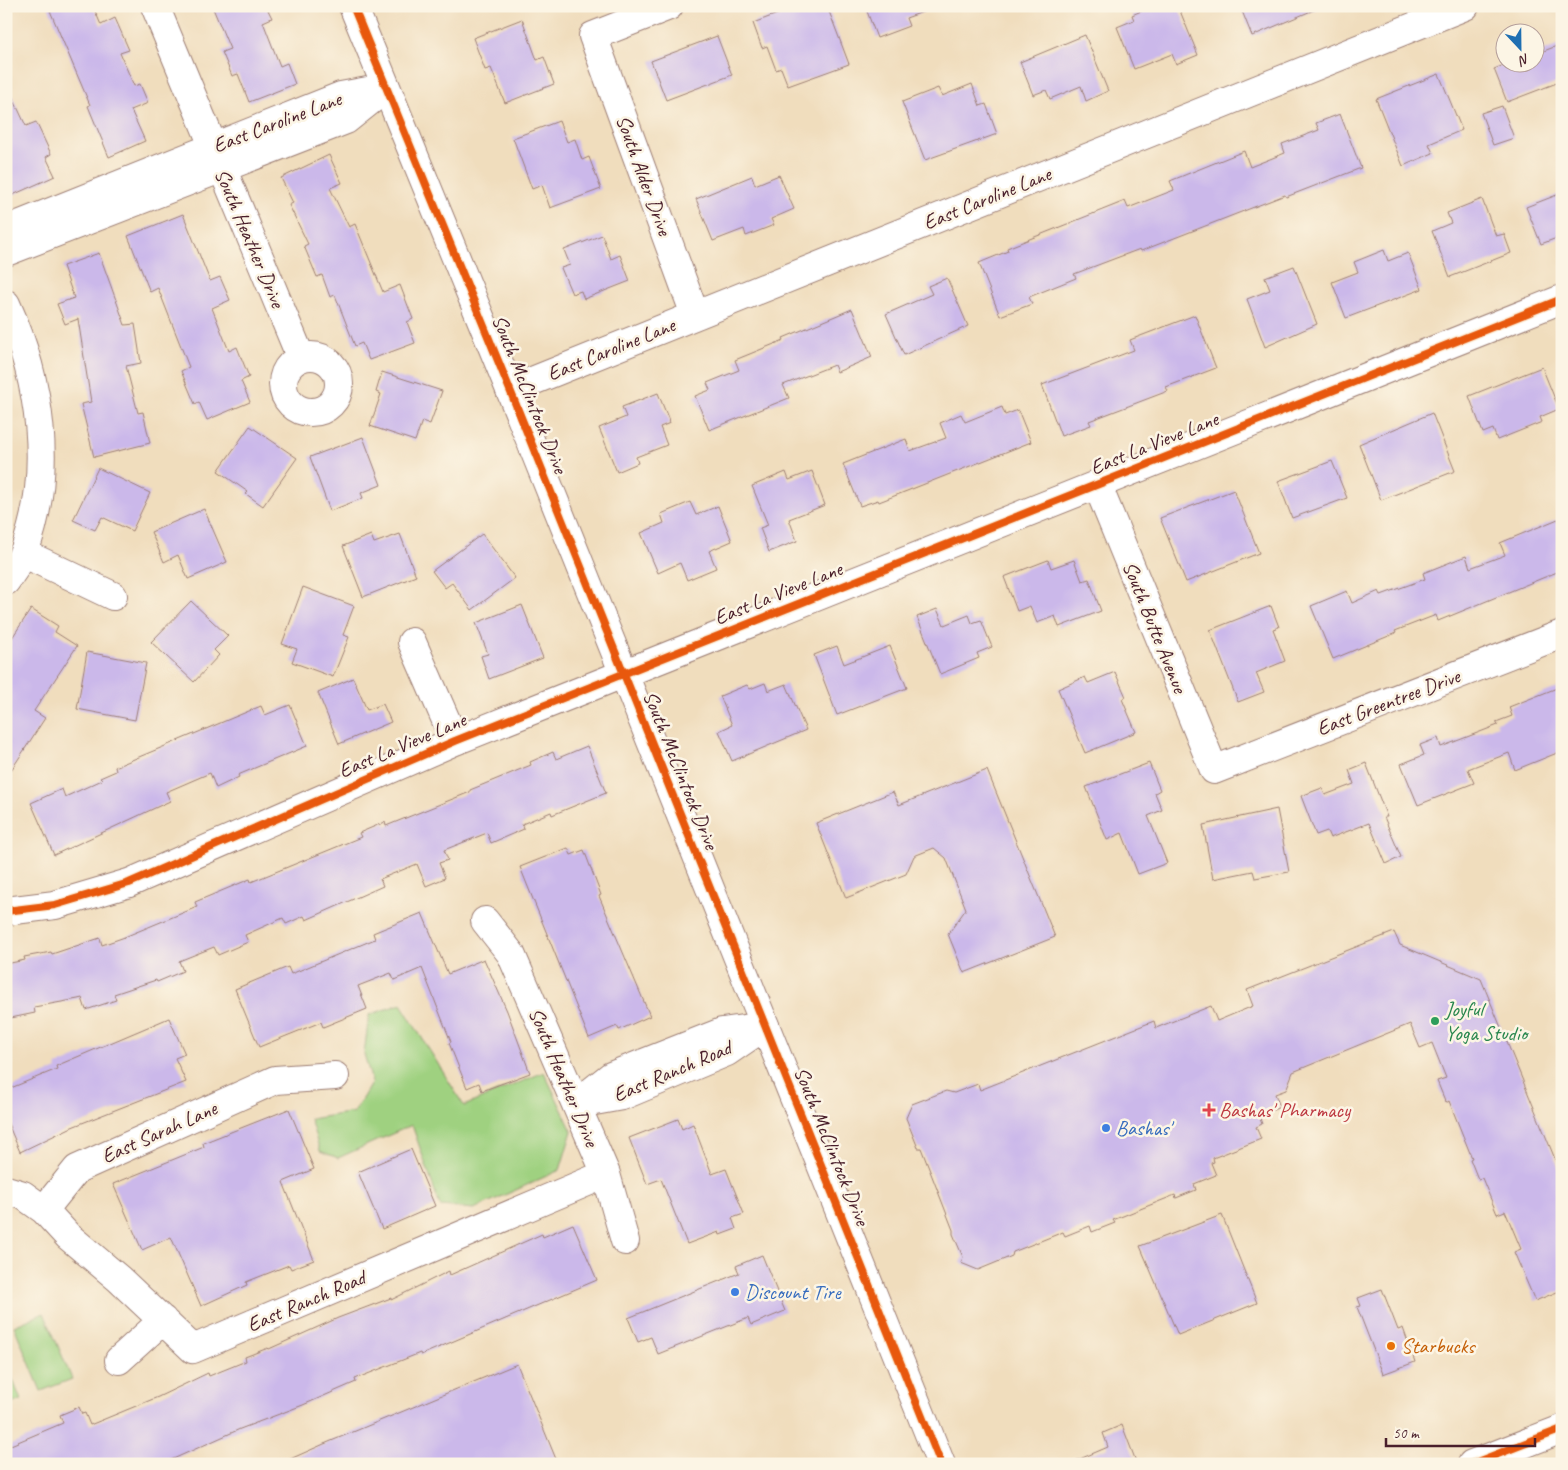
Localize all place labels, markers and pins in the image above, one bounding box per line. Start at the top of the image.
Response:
place label: Joyful Yoga Studio [1444,996,1530,1046]
marker: Joyful Yoga Studio [1429,1015,1441,1027]
place label: Bashas' Pharmacy [1219,1097,1352,1123]
marker: Bashas' Pharmacy [1203,1104,1215,1116]
place label: Bashas' [1116,1115,1175,1141]
marker: Bashas' [1100,1122,1112,1134]
place label: Discount Tire [745,1279,842,1305]
marker: Discount Tire [729,1286,741,1298]
place label: Starbucks [1401,1333,1476,1359]
marker: Starbucks [1385,1340,1397,1352]

